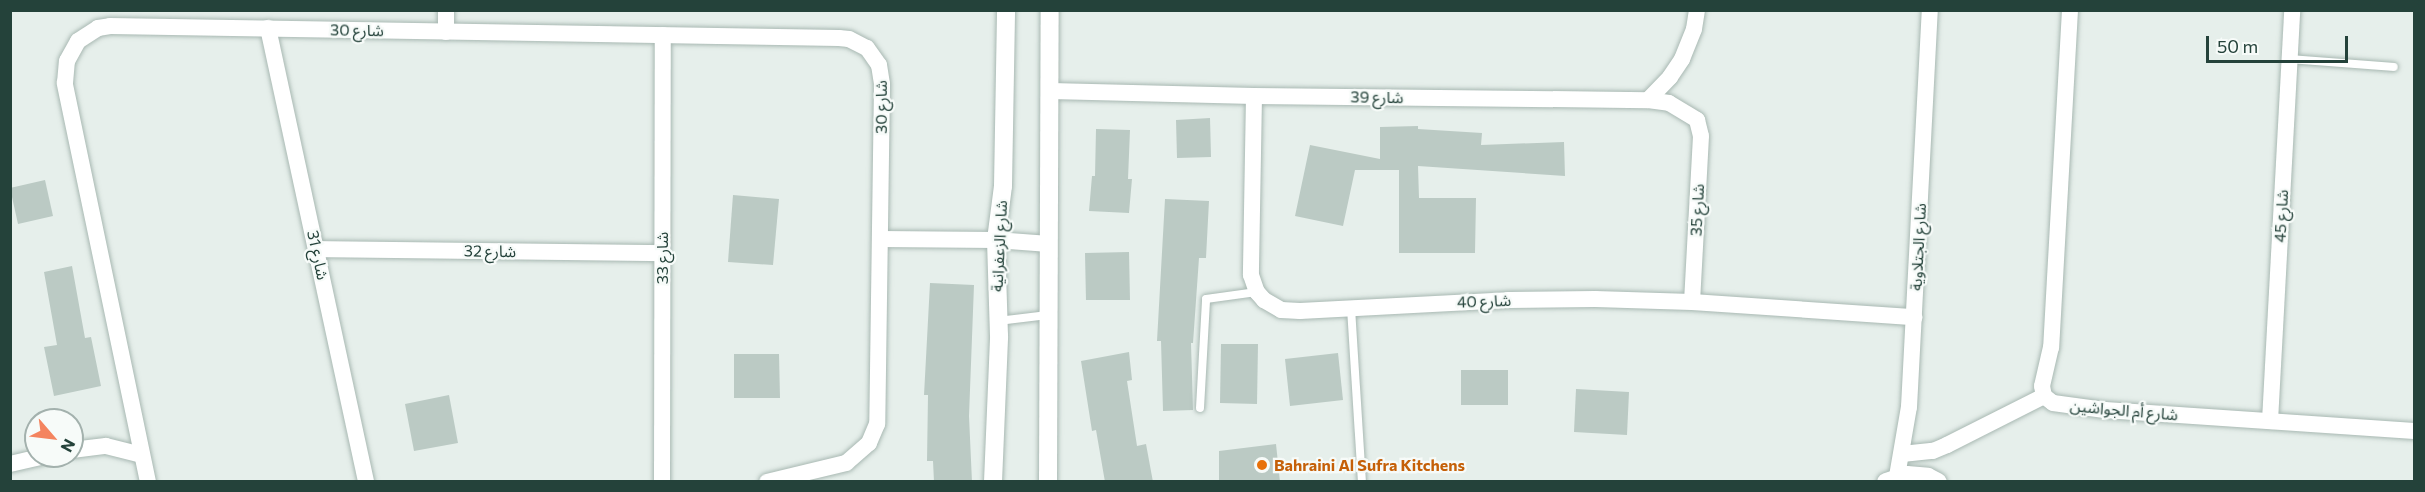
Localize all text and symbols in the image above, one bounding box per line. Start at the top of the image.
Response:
street label: شارع 30 [330,20,384,40]
scale bar [2209,24,2352,62]
text: 50 m [2217,35,2258,57]
street label: شارع 30 [871,80,891,134]
street label: شارع 39 [1350,87,1404,107]
street label: شارع 35 [1686,183,1708,237]
street label: شارع 45 [2270,189,2292,243]
street label: شارع الزعفرانية [987,200,1011,292]
street label: شارع الجتلاوية [1906,203,1930,291]
street label: شارع 31 [303,228,333,282]
street label: شارع 33 [652,232,672,284]
street label: شارع 32 [464,241,516,261]
street label: شارع 40 [1457,290,1511,312]
street label: شارع أم الجواشين [2069,396,2179,424]
north arrow [24,408,84,468]
text: N [57,436,80,456]
place label: Bahraini Al Sufra Kitchens [1274,455,1465,475]
marker: Bahraini Al Sufra Kitchens [1255,458,1269,472]

